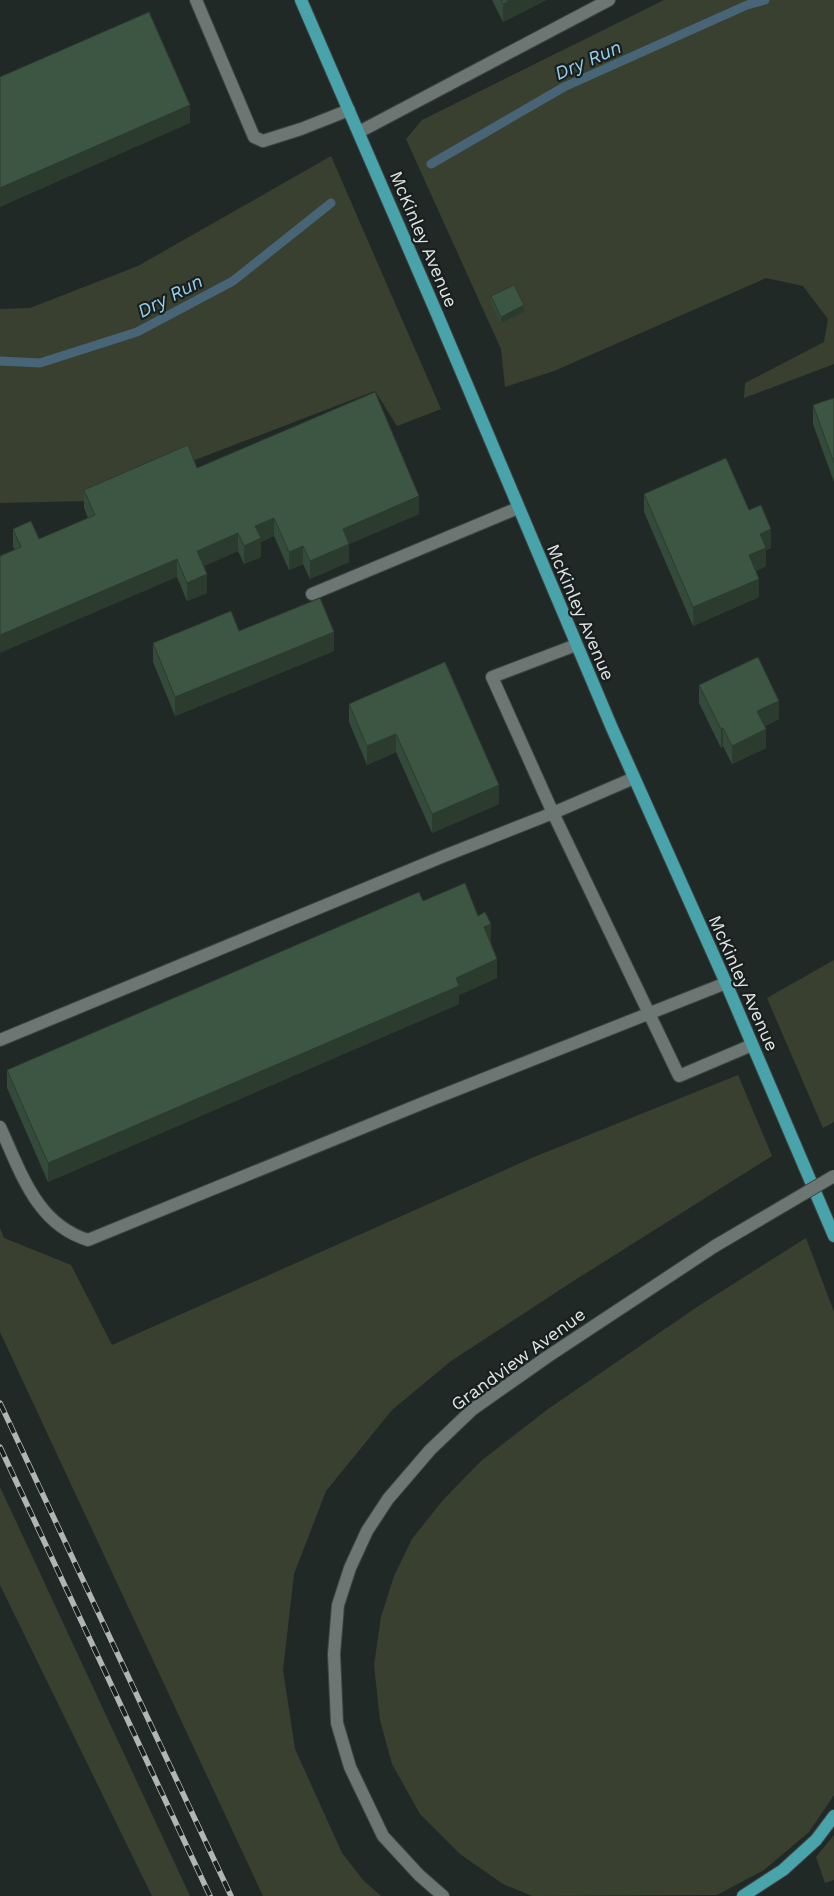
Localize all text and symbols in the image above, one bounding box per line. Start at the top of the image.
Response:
water label: Dry Run [551,35,625,85]
street label: McKinley Avenue [386,167,462,311]
water label: Dry Run [133,269,207,323]
street label: McKinley Avenue [543,540,619,684]
street label: McKinley Avenue [705,912,783,1054]
street label: Grandview Avenue [447,1303,589,1415]

